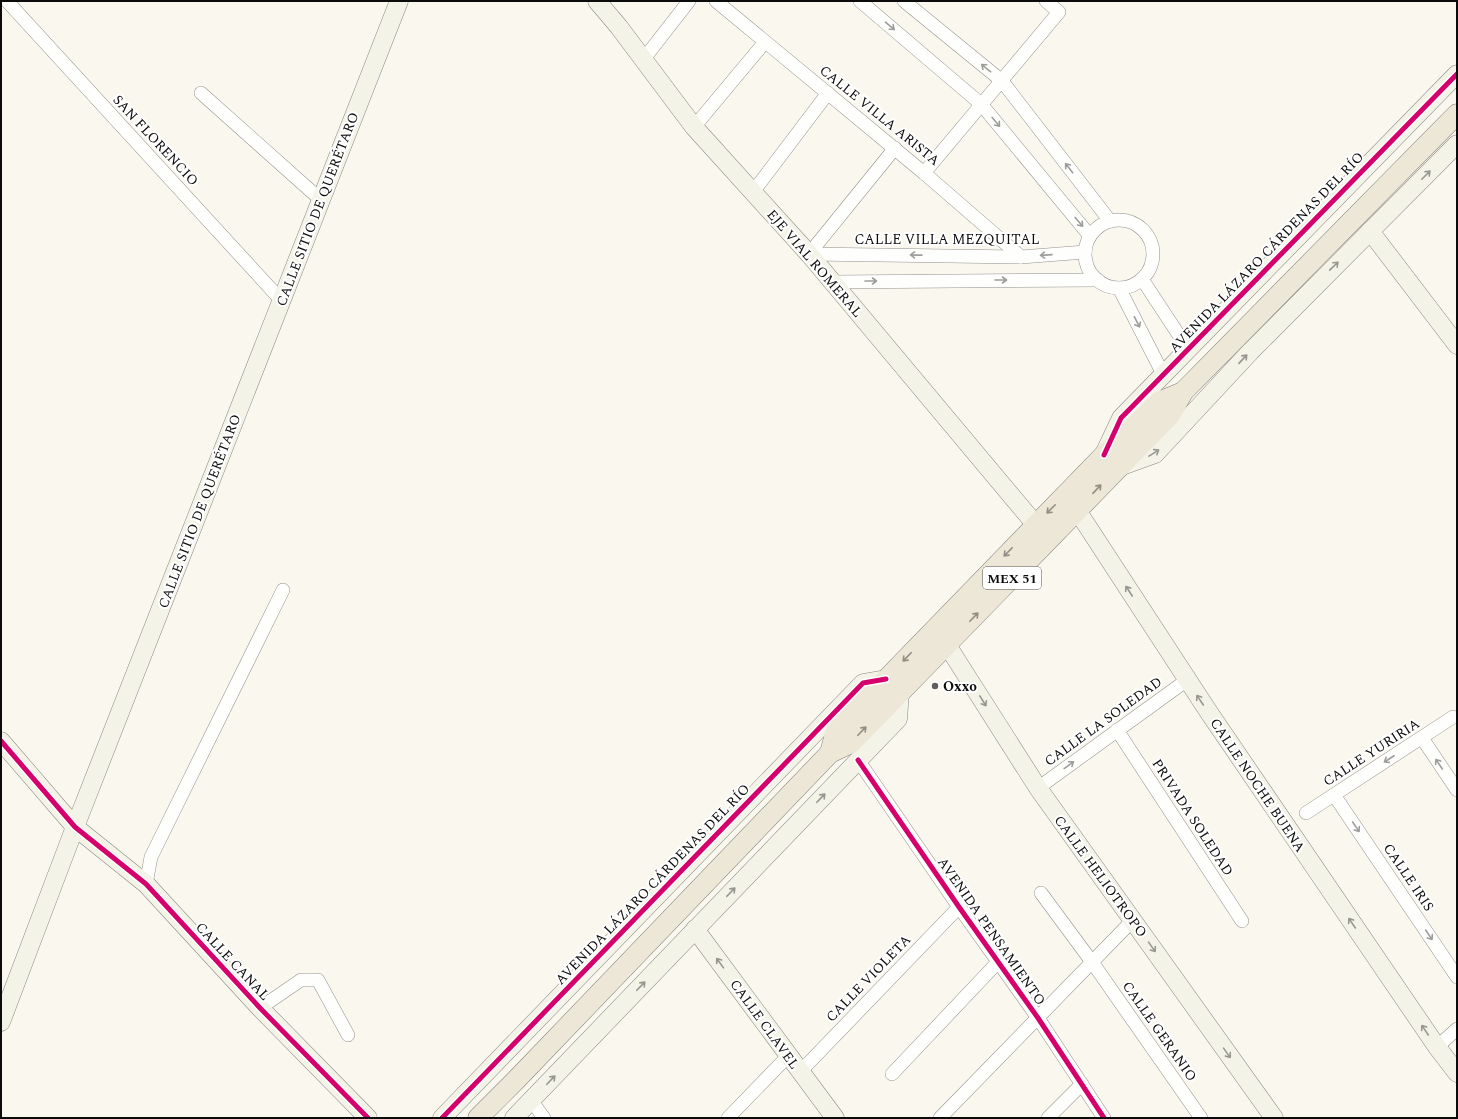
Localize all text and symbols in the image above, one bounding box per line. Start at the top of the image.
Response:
one-way arrow [884,22,895,31]
street label: CALLE VILLA ARISTA [815,60,945,171]
one-way arrow [981,64,992,73]
street label: SAN FLORENCIO [108,90,203,191]
street label: CALLE SITIO DE QUERÉTARO [271,109,364,309]
one-way arrow [992,117,1001,128]
street label: AVENIDA LÁZARO CÁRDENAS DEL RÍO [1164,147,1369,358]
one-way arrow [1065,162,1074,173]
one-way arrow [1421,170,1431,180]
street label: EJE VIAL ROMERAL [762,205,868,322]
one-way arrow [1075,217,1084,228]
street label: CALLE VILLA MEZQUITAL [854,229,1040,250]
one-way arrow [910,251,923,259]
one-way arrow [1040,251,1053,258]
one-way arrow [1329,262,1339,271]
one-way arrow [994,276,1007,284]
one-way arrow [864,277,877,285]
one-way arrow [1134,316,1141,328]
one-way arrow [1238,354,1248,364]
street label: CALLE SITIO DE QUERÉTARO [153,411,246,611]
one-way arrow [1148,449,1160,457]
one-way arrow [1093,484,1102,494]
one-way arrow [1046,504,1055,514]
one-way arrow [1003,547,1013,557]
road number: MEX 51 [983,567,1041,589]
one-way arrow [1125,586,1133,597]
one-way arrow [969,612,979,622]
one-way arrow [902,652,912,662]
street label: CALLE LA SOLEDAD [1040,671,1167,771]
place label: Oxxo [943,676,977,697]
marker: Oxxo [930,681,940,691]
one-way arrow [979,695,987,706]
one-way arrow [1196,695,1204,706]
street label: CALLE YURIRIA [1319,713,1424,792]
street label: CALLE NOCHE BUENA [1205,714,1311,857]
one-way arrow [857,726,867,736]
street label: PRIVADA SOLEDAD [1147,754,1238,880]
one-way arrow [1384,755,1395,763]
one-way arrow [1435,759,1443,770]
one-way arrow [1064,760,1075,769]
street label: AVENIDA LÁZARO CÁRDENAS DEL RÍO [550,779,755,990]
one-way arrow [816,793,826,803]
street label: CALLE HELIOTROPO [1049,811,1152,942]
one-way arrow [1352,821,1360,832]
street label: CALLE IRIS [1378,839,1439,916]
street label: AVENIDA PENSAMIENTO [932,853,1051,1010]
one-way arrow [726,887,736,897]
street label: CALLE CANAL [191,917,275,1005]
one-way arrow [1348,918,1356,929]
street label: CALLE VIOLETA [821,929,916,1027]
one-way arrow [1425,929,1433,940]
one-way arrow [1148,941,1156,952]
one-way arrow [716,957,724,968]
street label: CALLE CLAVEL [725,975,805,1074]
street label: CALLE GERANIO [1117,977,1202,1086]
one-way arrow [636,981,646,991]
one-way arrow [1421,1025,1429,1036]
one-way arrow [1223,1047,1231,1058]
one-way arrow [546,1075,556,1085]

